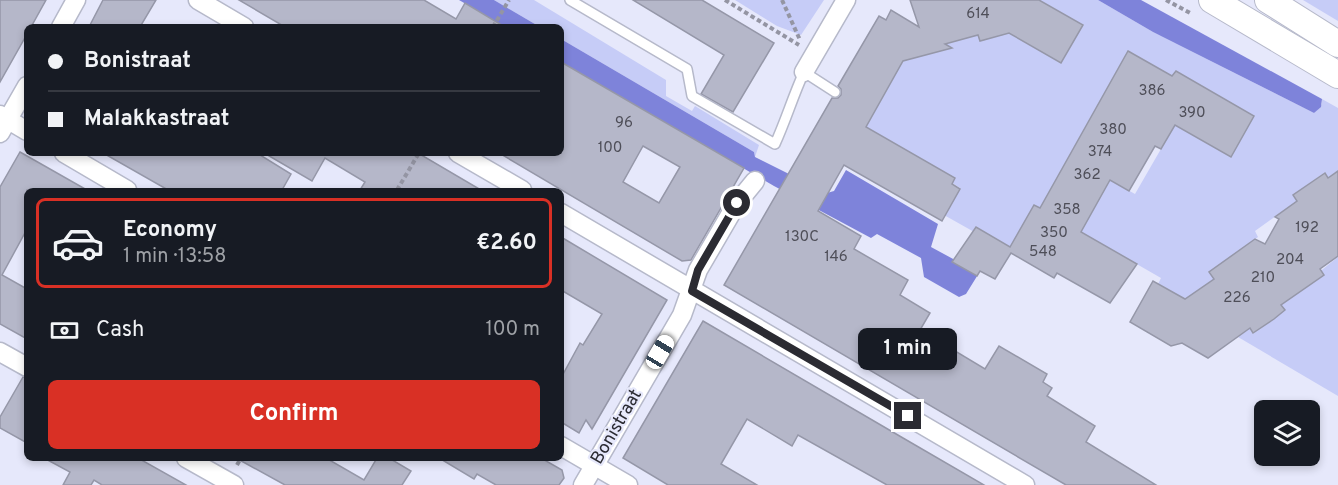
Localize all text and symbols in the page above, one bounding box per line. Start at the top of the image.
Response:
house number: 614 [966,5,990,24]
text: Bonistraat [84,48,191,75]
house number: 386 [1138,82,1166,101]
house number: 390 [1178,104,1206,123]
text: Malakkastraat [84,106,229,133]
house number: 96 [615,114,633,133]
house number: 380 [1099,121,1127,140]
house number: 100 [598,139,622,158]
house number: 374 [1088,143,1112,162]
house number: 362 [1073,166,1101,185]
route start [723,189,750,216]
house number: 358 [1053,201,1081,220]
icon: car [51,216,105,270]
text: Economy [123,217,217,244]
house number: 192 [1295,219,1319,238]
house number: 350 [1040,224,1068,243]
house number: 130C [785,228,819,247]
text: €2.60 [476,230,537,257]
house number: 548 [1029,243,1057,262]
text: 1 min · 13:58 [123,244,226,270]
house number: 146 [824,248,848,267]
house number: 204 [1276,251,1304,270]
house number: 210 [1251,269,1275,288]
house number: 226 [1223,289,1251,308]
icon: cash [48,314,81,347]
text: Cash [96,317,145,344]
text: 100 m [485,317,540,343]
callout: 1 min [858,329,958,371]
car [643,332,677,372]
text: 1 min [883,336,932,362]
button: Confirm [48,380,540,449]
street label: Bonistraat [586,385,648,469]
map controls [1254,400,1320,466]
button: layers [1254,400,1320,466]
route end [894,402,921,429]

